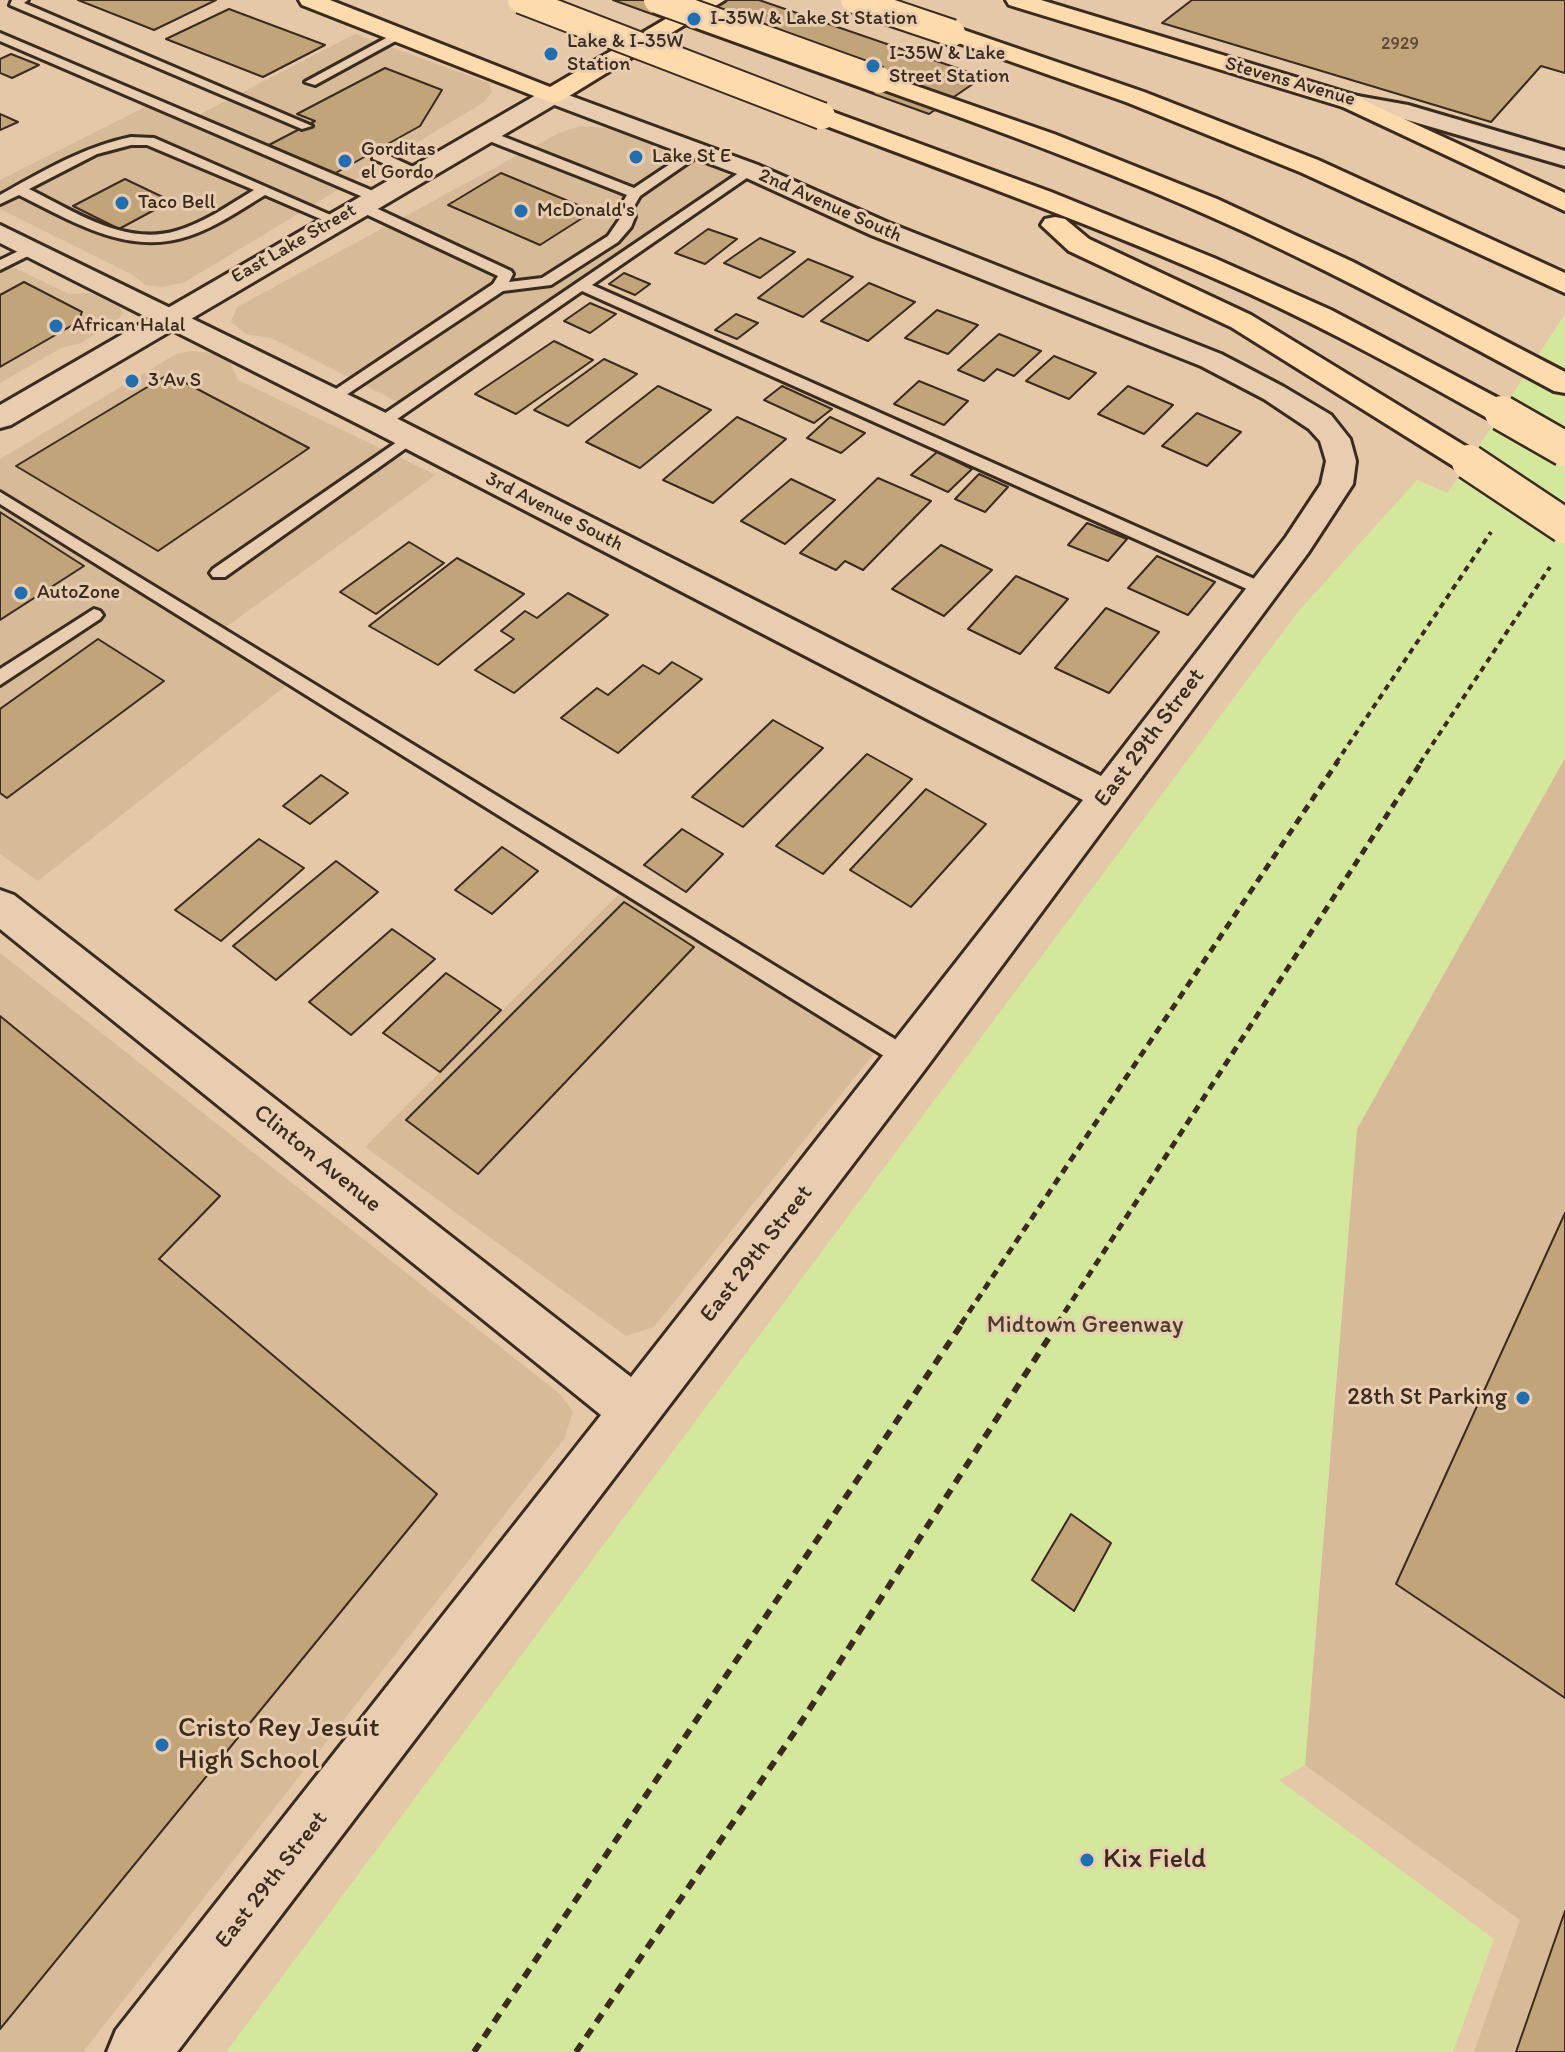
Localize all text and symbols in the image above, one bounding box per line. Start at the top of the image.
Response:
place label: I-35W & Lake St Station [710,7,917,31]
marker: I-35W & Lake St Station [685,10,703,28]
place label: Lake & I-35W Station [567,30,683,77]
house number: 2929 [1381,33,1419,55]
place label: I-35W & Lake Street Station [889,42,1010,89]
marker: Lake & I-35W Station [542,45,560,63]
street label: Stevens Avenue [1222,52,1358,112]
marker: I-35W & Lake Street Station [864,57,882,75]
place label: Gorditas el Gordo [361,138,436,185]
place label: Lake St E [652,145,731,169]
marker: Lake St E [627,148,645,166]
marker: Gorditas el Gordo [336,152,354,170]
street label: 2nd Avenue South [755,164,905,248]
place label: Taco Bell [138,191,215,215]
marker: Taco Bell [113,194,131,212]
street label: East Lake Street [227,199,361,289]
place label: McDonald's [537,199,635,223]
marker: McDonald's [512,202,530,220]
place label: African Halal [72,314,185,338]
marker: African Halal [47,317,65,335]
place label: 3 Av S [148,369,201,393]
marker: 3 Av S [123,372,141,390]
street label: 3rd Avenue South [481,467,627,557]
place label: AutoZone [37,581,120,605]
marker: AutoZone [12,584,30,602]
street label: East 29th Street [1089,663,1211,813]
street label: Clinton Avenue [247,1099,387,1219]
street label: East 29th Street [695,1180,819,1328]
park label: Midtown Greenway [987,1312,1183,1340]
place label: 28th St Parking [1347,1384,1507,1412]
marker: 28th St Parking [1514,1389,1532,1407]
place label: Cristo Rey Jesuit High School [178,1712,379,1778]
marker: Cristo Rey Jesuit High School [153,1736,171,1754]
street label: East 29th Street [210,1806,334,1954]
place label: Kix Field [1103,1843,1206,1877]
marker: Kix Field [1078,1851,1096,1869]

